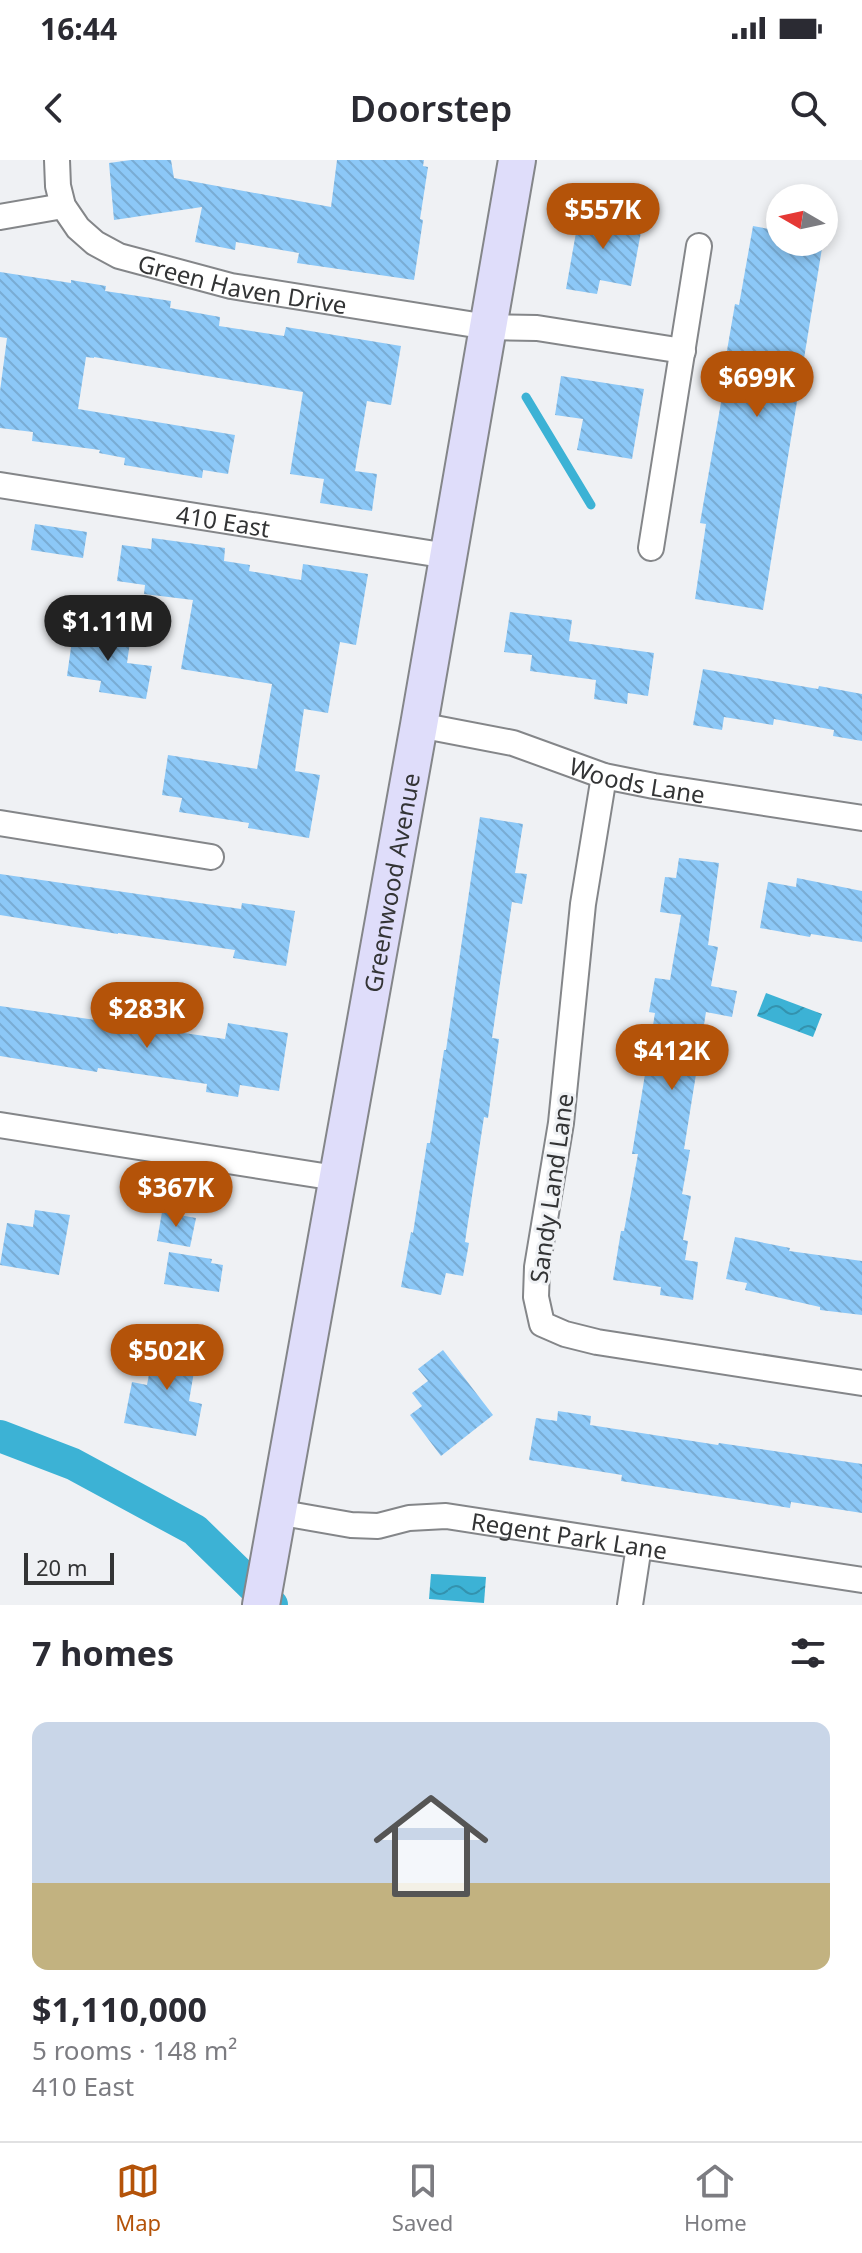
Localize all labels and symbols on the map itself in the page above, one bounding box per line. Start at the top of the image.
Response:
pin: $557K [547,183,659,251]
north arrow [766,184,838,256]
street label: Green Haven Drive [134,245,349,321]
pin: $699K [701,351,813,419]
street label: 410 East [174,497,273,544]
pin: $1.11M [43,595,173,663]
street label: Woods Lane [565,748,707,810]
street label: Greenwood Avenue [355,770,427,995]
pin: $283K [91,982,203,1050]
pin: $412K [616,1024,728,1092]
street label: Sandy Land Lane [521,1091,581,1285]
pin: $367K [120,1161,232,1229]
pin: $502K [111,1324,223,1392]
street label: Regent Park Lane [469,1504,670,1566]
scale bar [24,1549,114,1585]

